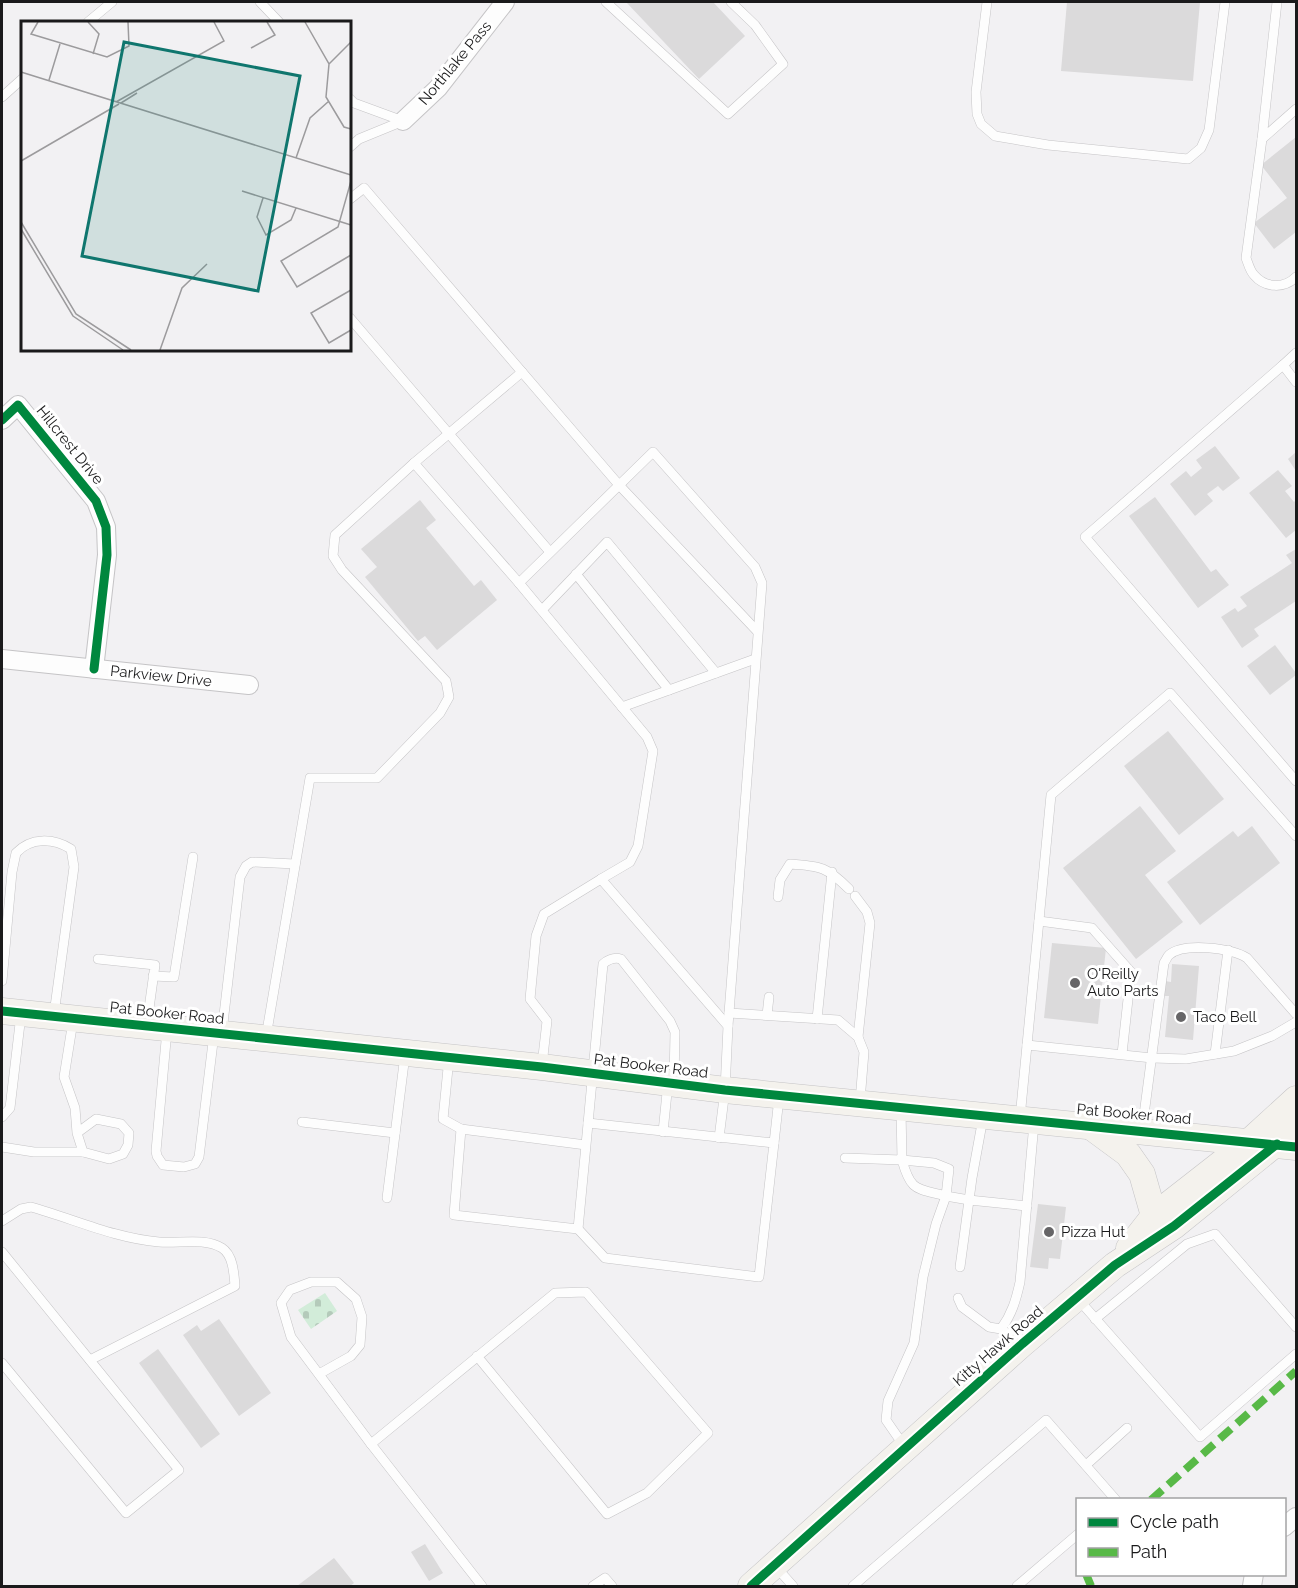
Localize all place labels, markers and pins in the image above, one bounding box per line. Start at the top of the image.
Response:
place label: O'Reilly Auto Parts [1087,965,1158,1000]
marker: O'Reilly Auto Parts [1068,976,1082,990]
place label: Taco Bell [1193,1008,1258,1026]
marker: Taco Bell [1174,1010,1188,1024]
place label: Pizza Hut [1061,1223,1125,1241]
marker: Pizza Hut [1042,1225,1056,1239]

